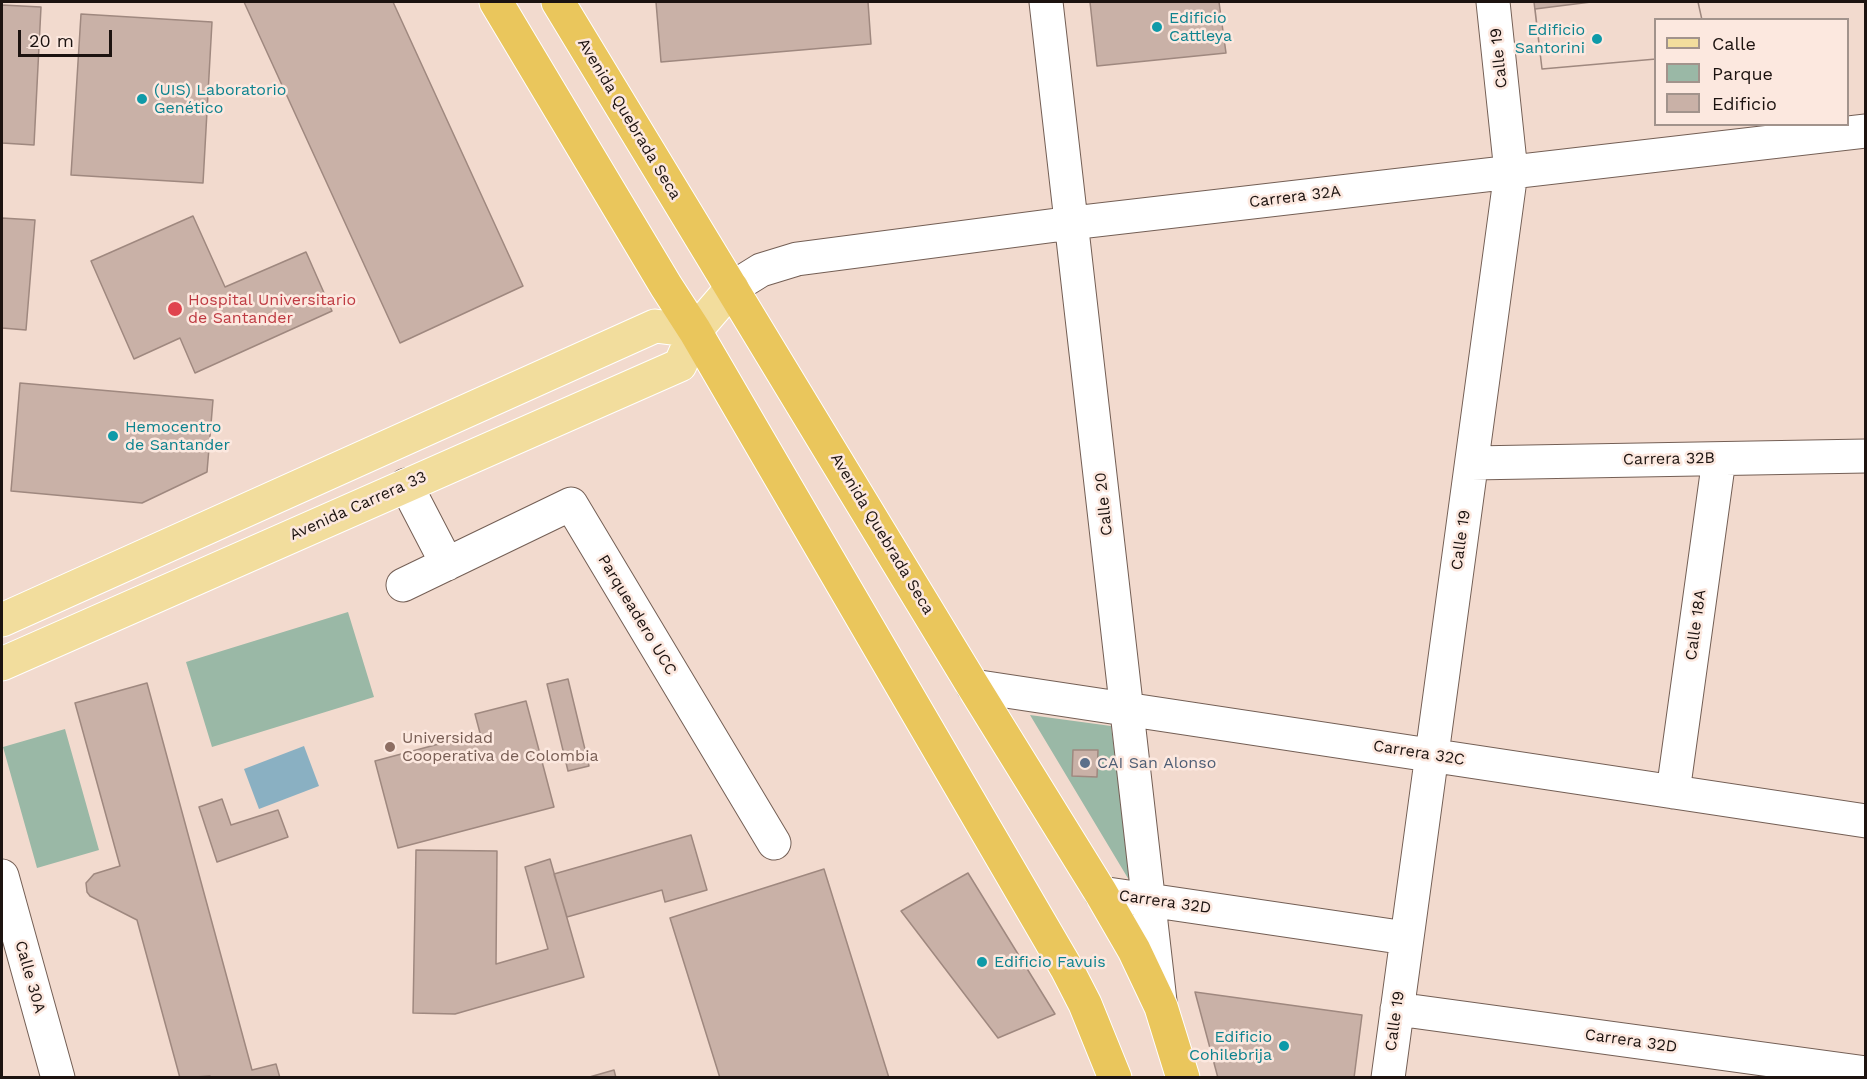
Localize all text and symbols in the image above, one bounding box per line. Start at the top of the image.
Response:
place label: Edificio Cattleya [1169,8,1232,46]
scale bar [21,18,116,56]
legend [1654,18,1849,126]
marker: Edificio Cattleya [1150,20,1164,34]
place label: Edificio Santorini [1515,20,1585,58]
street label: Calle 19 [1486,27,1512,89]
text: 20 m [29,30,74,51]
marker: Edificio Santorini [1590,32,1604,46]
text: Calle [1712,33,1756,54]
street label: Avenida Quebrada Seca [573,35,685,203]
text: Parque [1712,63,1773,84]
place label: (UIS) Laboratorio Genético [154,80,286,118]
marker: (UIS) Laboratorio Genético [135,92,149,106]
text: Edificio [1712,93,1777,114]
street label: Carrera 32A [1248,182,1342,212]
place label: Hospital Universitario de Santander [188,290,356,328]
marker: Hospital Universitario de Santander [166,300,184,318]
place label: Hemocentro de Santander [125,417,230,455]
marker: Hemocentro de Santander [106,429,120,443]
street label: Carrera 32B [1623,449,1715,469]
street label: Avenida Quebrada Seca [826,450,938,618]
street label: Avenida Carrera 33 [287,467,429,545]
street label: Calle 20 [1091,471,1117,537]
street label: Calle 19 [1447,509,1475,571]
street label: Parqueadero UCC [593,551,681,679]
street label: Calle 18A [1682,588,1710,662]
place label: Universidad Cooperativa de Colombia [402,728,598,766]
street label: Carrera 32C [1372,736,1466,770]
marker: Universidad Cooperativa de Colombia [383,740,397,754]
place label: CAI San Alonso [1097,753,1216,773]
marker: CAI San Alonso [1078,756,1092,770]
street label: Carrera 32D [1118,886,1212,918]
street label: Calle 30A [11,939,49,1015]
place label: Edificio Favuis [994,952,1106,972]
marker: Edificio Favuis [975,955,989,969]
street label: Calle 19 [1381,990,1409,1052]
street label: Carrera 32D [1584,1025,1678,1057]
place label: Edificio Cohilebrija [1189,1027,1272,1065]
marker: Edificio Cohilebrija [1277,1039,1291,1053]

